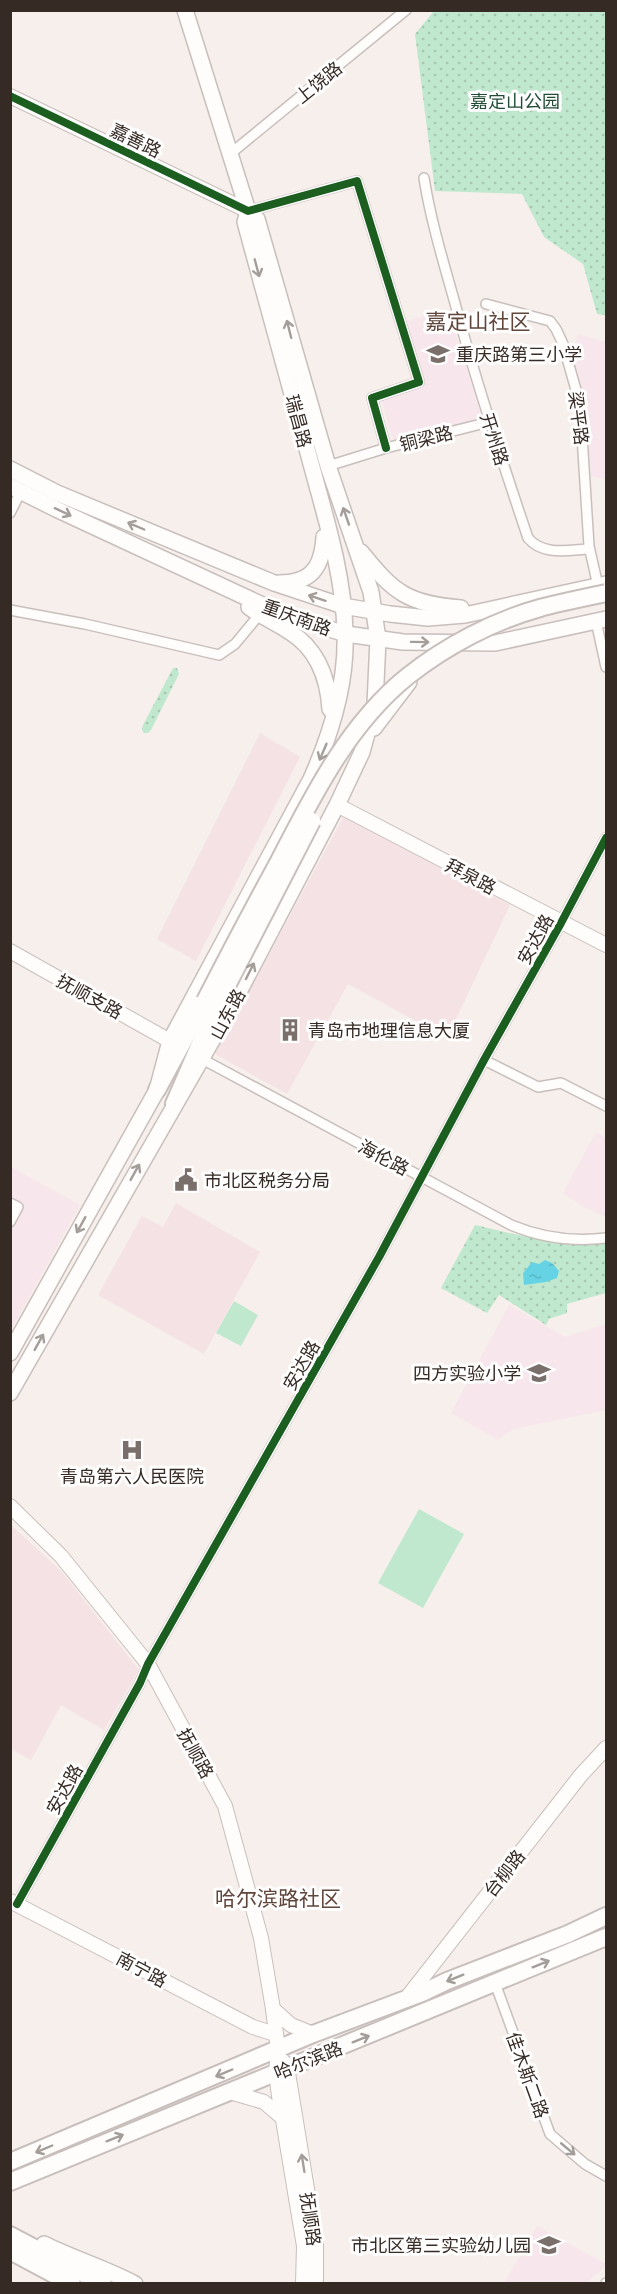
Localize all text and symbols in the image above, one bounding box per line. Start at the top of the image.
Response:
street label: 上饶路 [289,56,347,108]
park label: 嘉定山公园 [470,89,560,113]
street label: 嘉善路 [106,117,166,163]
one-way arrow [252,258,263,277]
district label: 嘉定山社区 [426,307,531,335]
one-way arrow [283,320,295,339]
school or university icon: 重庆路第三小学 [425,341,451,367]
place label: 重庆路第三小学 [456,342,582,366]
street label: 梁平路 [564,390,594,446]
street label: 瑞昌路 [280,392,318,450]
street label: 开州路 [475,410,515,468]
street label: 铜梁路 [397,420,455,456]
one-way arrow [53,507,71,519]
one-way arrow [339,507,350,526]
one-way arrow [127,520,146,531]
one-way arrow [308,591,327,602]
street label: 重庆南路 [259,593,335,641]
one-way arrow [410,636,430,648]
one-way arrow [317,743,328,761]
street label: 拜泉路 [442,853,500,899]
street label: 安达路 [511,910,559,968]
one-way arrow [245,962,256,980]
street label: 抚顺支路 [53,968,127,1024]
street label: 山东路 [204,985,250,1043]
building icon: 青岛市地理信息大厦 [277,1017,303,1043]
place label: 青岛市地理信息大厦 [308,1018,470,1042]
street label: 海伦路 [355,1134,413,1180]
one-way arrow [130,1164,141,1182]
public building icon: 市北区税务分局 [173,1167,199,1193]
place label: 市北区税务分局 [204,1168,330,1192]
one-way arrow [75,1216,87,1233]
one-way arrow [33,1334,45,1351]
street label: 安达路 [277,1336,325,1394]
school or university icon: 四方实验小学 [526,1360,552,1386]
place label: 四方实验小学 [413,1361,521,1385]
hospital icon: 青岛第六人民医院 [119,1437,145,1463]
place label: 青岛第六人民医院 [60,1464,204,1488]
street label: 抚顺路 [172,1724,220,1782]
street label: 安达路 [40,1760,88,1818]
street label: 台柳路 [478,1844,530,1902]
district label: 哈尔滨路社区 [215,1884,341,1912]
street label: 南宁路 [113,1946,171,1992]
one-way arrow [531,1958,549,1969]
one-way arrow [446,1973,465,1984]
street label: 佳木斯二路 [501,2029,555,2121]
one-way arrow [351,2033,369,2044]
street label: 哈尔滨路 [270,2035,346,2085]
one-way arrow [215,2068,233,2079]
one-way arrow [105,2132,124,2143]
one-way arrow [560,2143,576,2156]
one-way arrow [35,2144,53,2155]
one-way arrow [297,2154,308,2173]
street label: 抚顺路 [295,2191,327,2247]
school or university icon: 市北区第三实验幼儿园 [536,2232,562,2258]
place label: 市北区第三实验幼儿园 [351,2233,531,2257]

